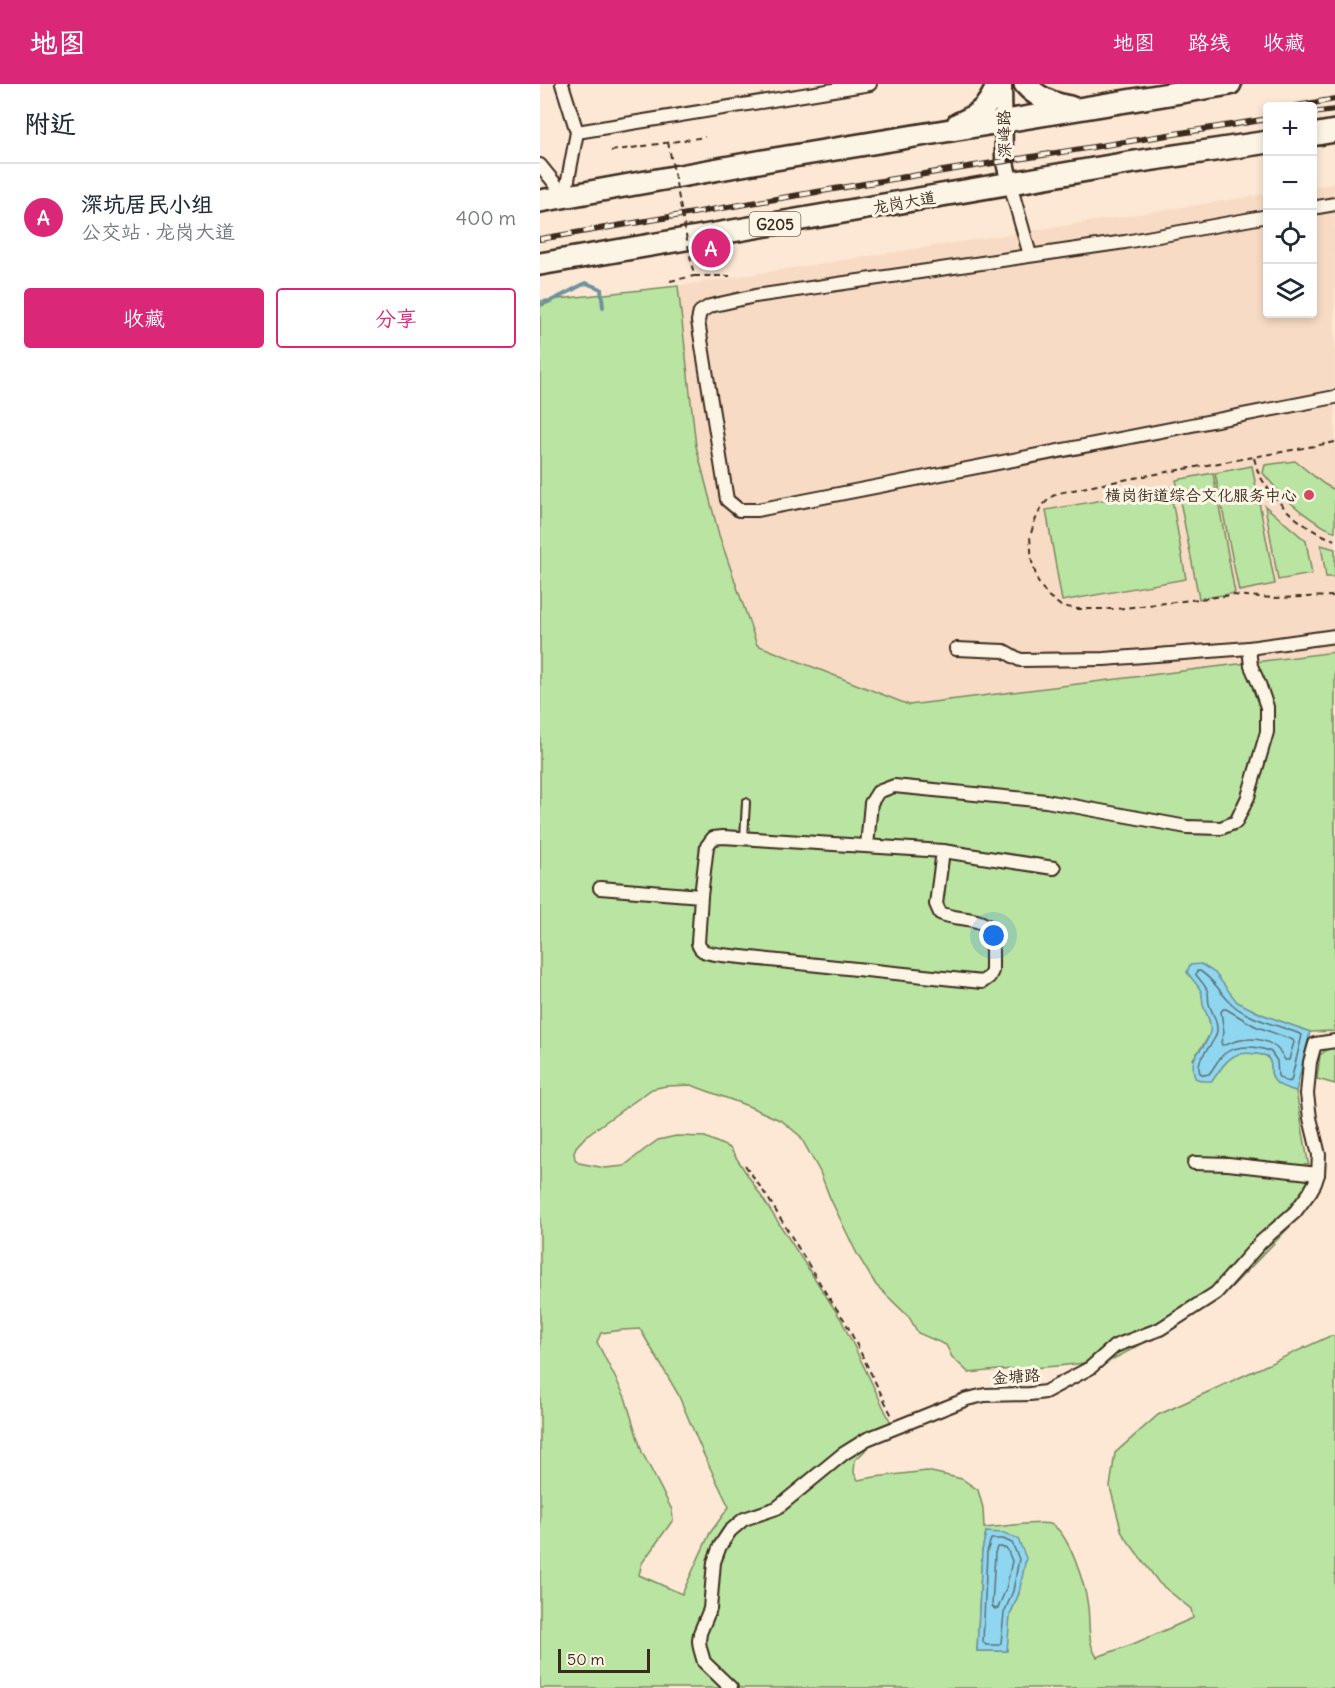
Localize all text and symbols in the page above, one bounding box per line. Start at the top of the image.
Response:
text: 地图 [30,25,86,61]
text: 地图 [1113,29,1155,56]
text: 路线 [1188,29,1230,56]
text: 收藏 [1263,29,1305,56]
map controls [1263,102,1317,318]
button: + [1263,102,1317,156]
text: 附近 [24,107,76,140]
street label: 深峰路 [993,110,1015,158]
button: − [1263,156,1317,210]
street label: 龙岗大道 [871,187,937,217]
text: 深坑居民小组 [81,190,213,218]
text: A [37,205,50,230]
text: 400 m [456,205,516,230]
button: locate [1263,210,1317,264]
road number: G205 [750,212,800,236]
text: 公交站 · 龙岗大道 [81,219,235,244]
pin: A [692,226,730,270]
button: layers [1263,264,1317,318]
button: 收藏 [24,288,264,348]
button: 分享 [276,288,516,348]
place label: 横岗街道综合文化服务中心 [1105,485,1297,505]
marker: 横岗街道综合文化服务中心 [1302,488,1316,502]
your location [979,921,1008,950]
street label: 金塘路 [991,1364,1041,1388]
scale bar [558,1646,650,1674]
text: 50 m [567,1649,605,1669]

